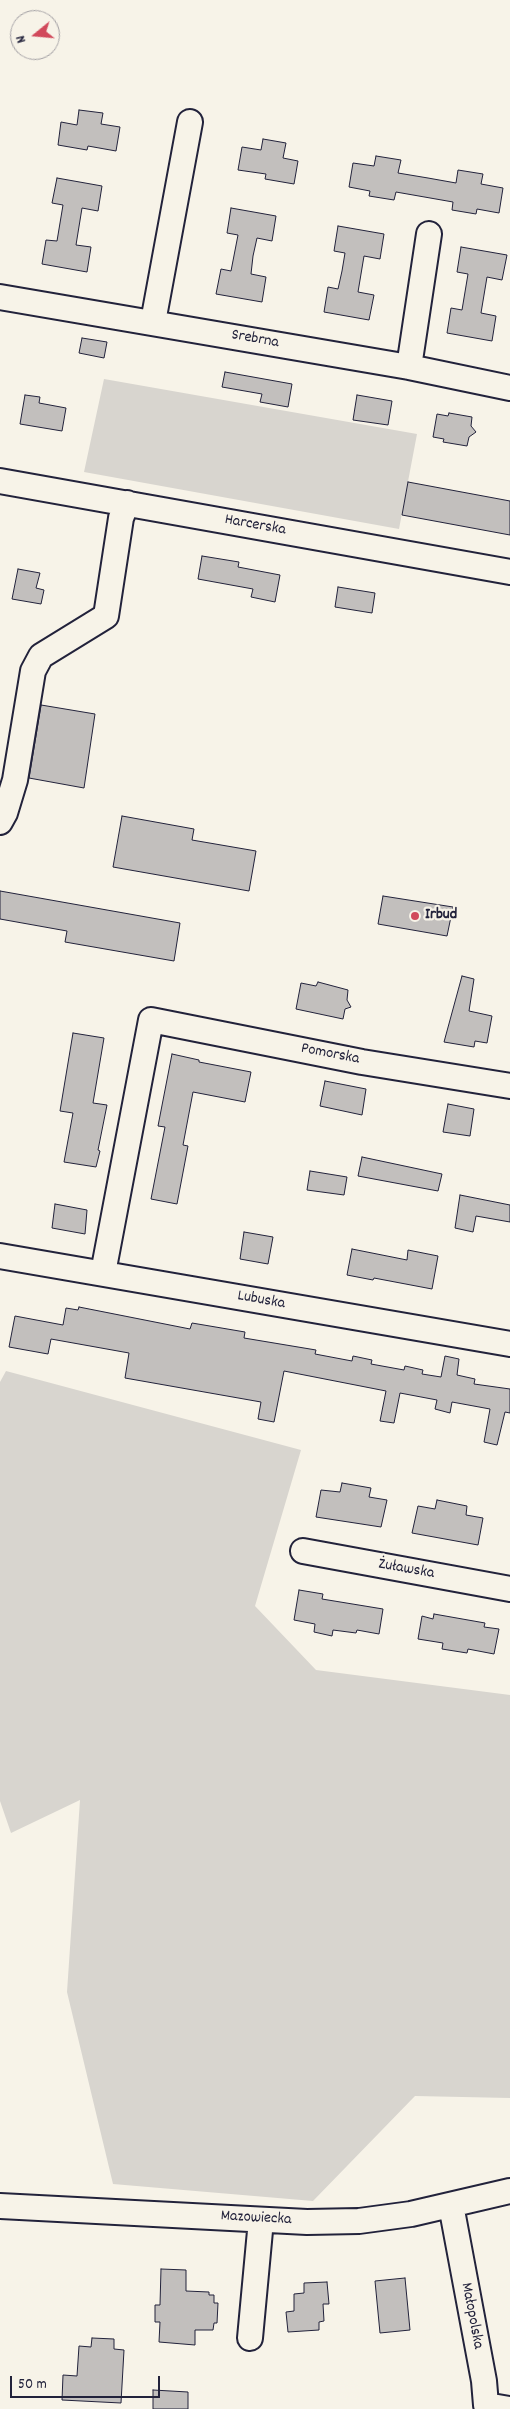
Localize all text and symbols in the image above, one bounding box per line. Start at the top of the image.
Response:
north arrow [10,10,60,60]
text: N [11,33,32,45]
street label: Srebrna [230,326,280,354]
street label: Harcerska [223,511,287,541]
place label: Irbud [425,906,457,926]
marker: Irbud [409,910,421,922]
street label: Pomorska [299,1040,361,1070]
street label: Lubuska [236,1287,286,1315]
street label: Żuławska [376,1556,436,1584]
street label: Mazowiecka [220,2208,292,2230]
street label: Małopolska [455,2281,487,2351]
scale bar [12,2366,162,2398]
text: 50 m [18,2374,47,2396]

